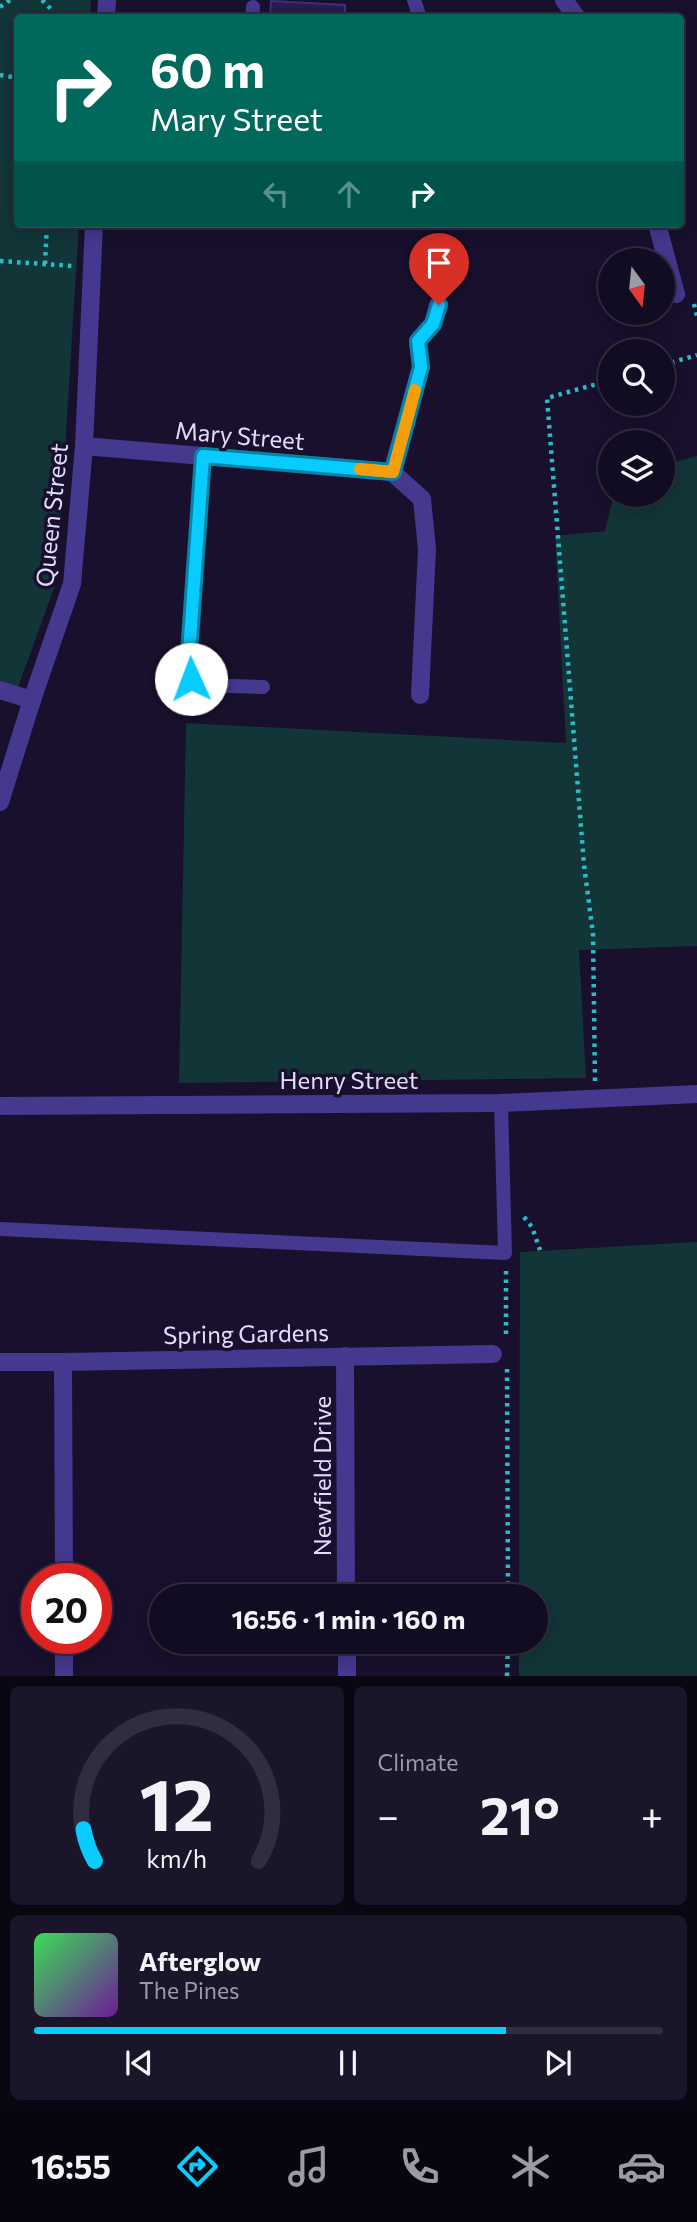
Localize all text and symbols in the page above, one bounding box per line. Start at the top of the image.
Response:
text: 60 m [150,38,265,98]
icon: right [35,42,126,133]
text: Mary Street [150,98,323,138]
icon: left [257,175,295,213]
icon: ahead [330,175,368,213]
icon: right [403,175,441,213]
pin [409,233,469,305]
icon: arrive [420,244,458,282]
north arrow [598,248,676,326]
map controls [598,248,675,507]
button: search [598,339,675,416]
street label: Mary Street [174,415,306,455]
button: layers [598,430,675,507]
street label: Queen Street [29,441,73,588]
position arrow [154,642,228,716]
street label: Henry Street [280,1065,419,1094]
street label: Spring Gardens [163,1317,329,1349]
street label: Newfield Drive [307,1396,336,1556]
speed limit sign: 20 [21,1563,112,1654]
text: 16:56 · 1 min · 160 m [232,1603,465,1634]
text: Climate [378,1748,459,1776]
text: 12 [140,1758,214,1847]
text: 21° [480,1782,560,1846]
text: − [378,1791,399,1838]
text: + [641,1791,663,1838]
text: km/h [146,1843,207,1873]
text: Afterglow [139,1945,261,1976]
text: The Pines [139,1976,240,2004]
icon: previous [120,2044,158,2082]
icon: pause [329,2044,367,2082]
icon: next [539,2044,577,2082]
icon: directions [173,2142,222,2191]
icon: music [284,2142,333,2191]
icon: phone [395,2142,444,2191]
icon: climate [506,2142,555,2191]
icon: car [617,2142,666,2191]
text: 16:55 [31,2146,111,2186]

